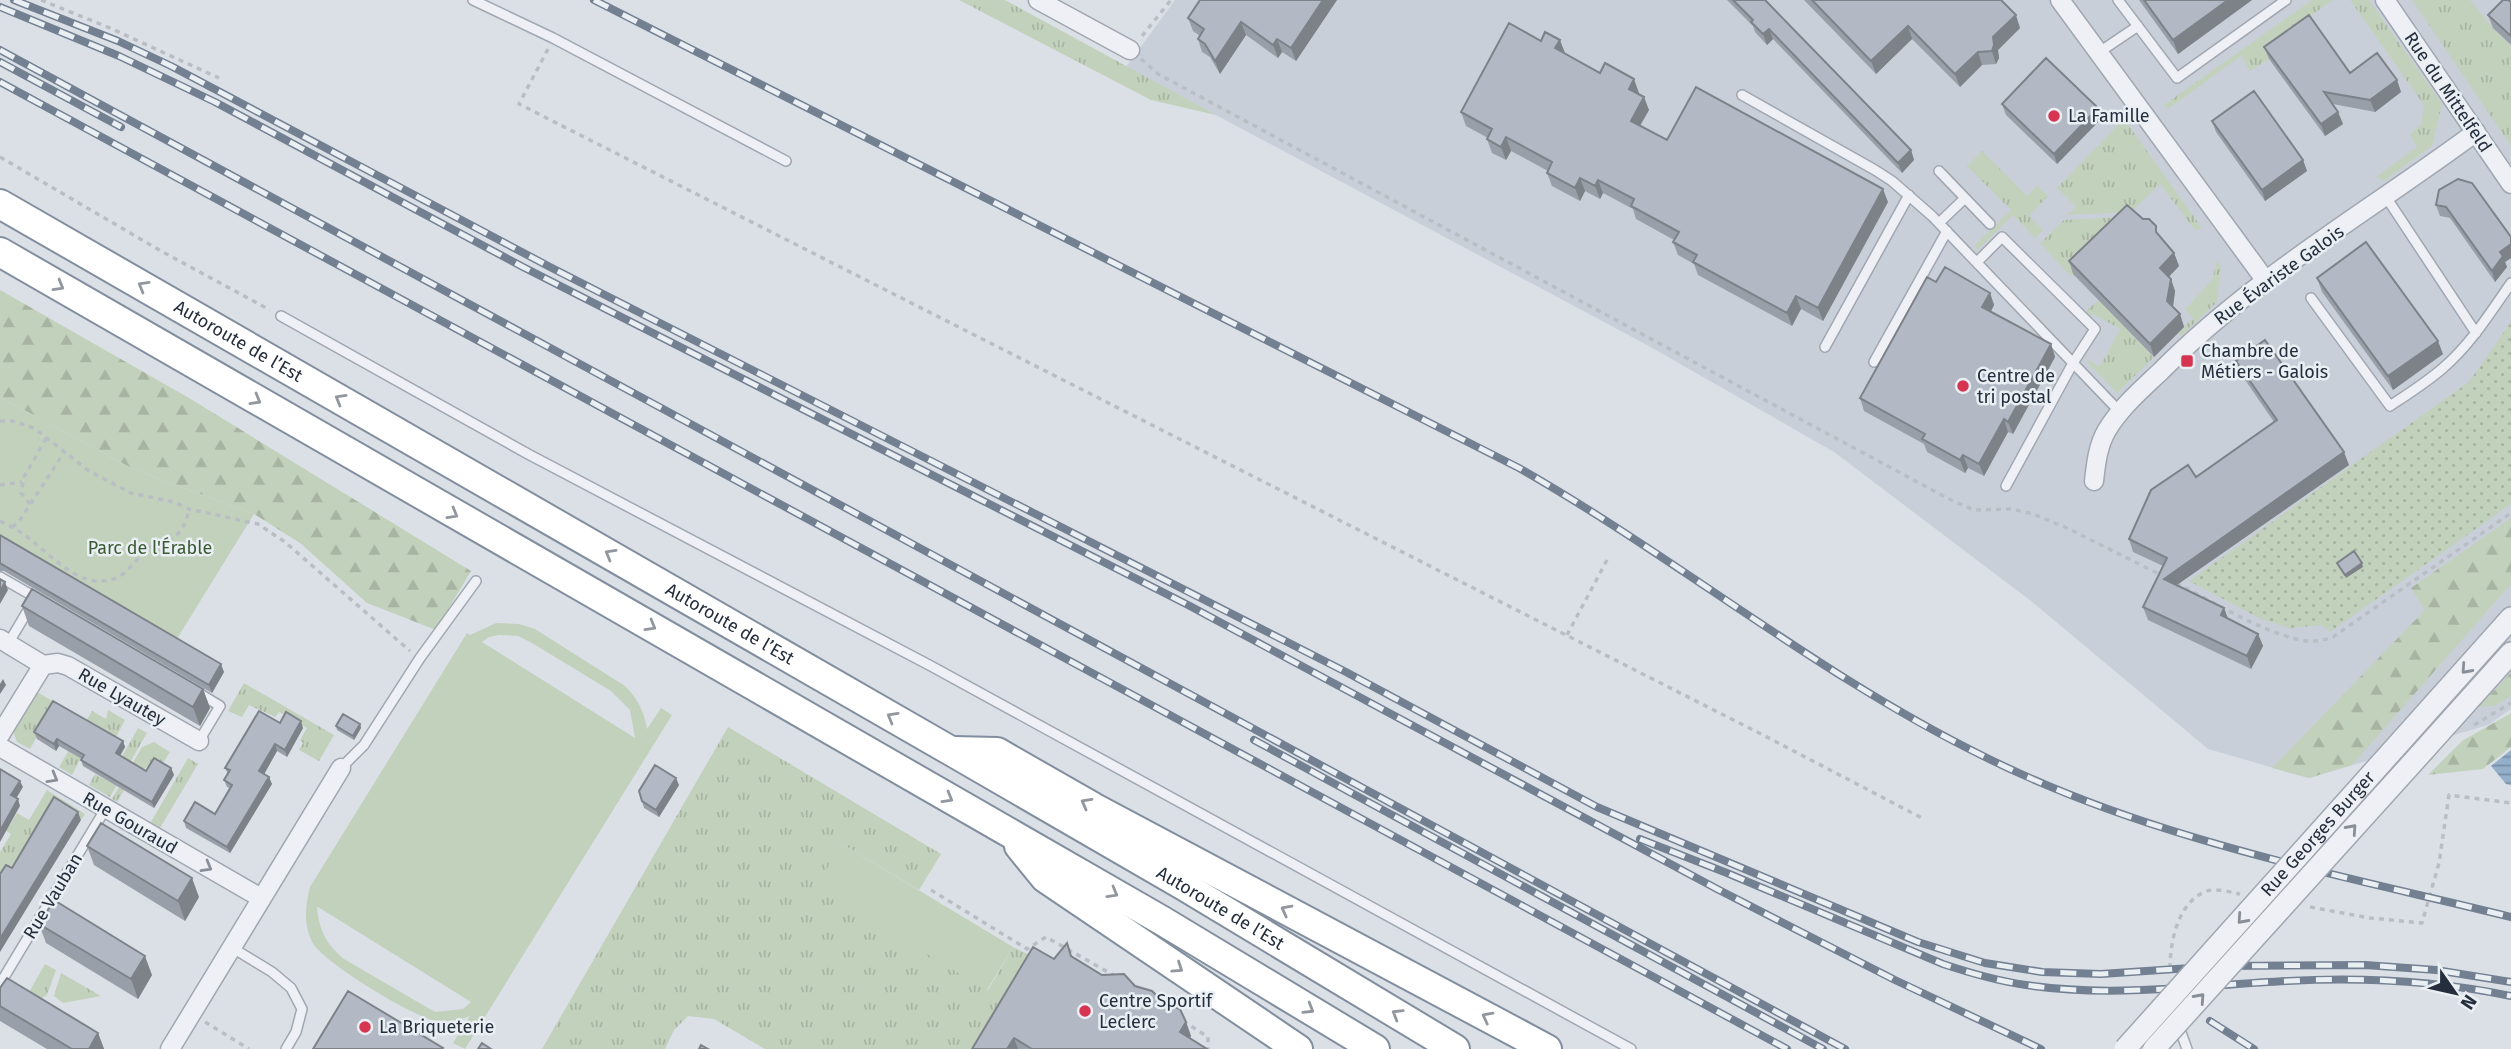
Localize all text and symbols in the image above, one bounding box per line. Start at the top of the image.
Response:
street label: Rue du Mittelfeld [2400,28,2496,156]
place label: La Famille [2068,105,2150,127]
marker: La Famille [2046,108,2062,124]
street label: Rue Évariste Galois [2209,220,2348,329]
one-way arrow [52,278,65,291]
one-way arrow [137,281,150,294]
street label: Autoroute de l’Est [170,295,307,387]
place label: Chambre de Métiers - Galois [2201,340,2328,383]
marker: Chambre de Métiers - Galois [2179,353,2195,369]
place label: Centre de tri postal [1977,365,2055,408]
marker: Centre de tri postal [1955,378,1971,394]
one-way arrow [249,392,262,405]
one-way arrow [334,395,347,408]
one-way arrow [446,506,459,519]
park label: Parc de l'Érable [88,536,212,559]
one-way arrow [605,550,618,563]
street label: Autoroute de l’Est [662,578,799,670]
one-way arrow [644,618,657,631]
one-way arrow [2462,661,2474,674]
street label: Rue Lyautey [74,663,170,731]
one-way arrow [887,712,900,725]
street label: Rue Georges Burger [2256,767,2380,901]
one-way arrow [46,770,58,783]
street label: Rue Gouraud [79,787,181,859]
one-way arrow [941,790,954,803]
one-way arrow [1080,798,1093,811]
one-way arrow [2344,824,2356,837]
street label: Rue Vauban [19,849,87,943]
one-way arrow [200,859,213,872]
street label: Autoroute de l’Est [1153,862,1289,955]
one-way arrow [1106,885,1119,898]
one-way arrow [1281,905,1294,918]
one-way arrow [2238,911,2250,924]
north arrow [2420,958,2490,1028]
one-way arrow [1170,960,1183,972]
place label: Centre Sportif Leclerc [1099,990,1214,1033]
text: N [2456,991,2482,1014]
one-way arrow [2192,993,2204,1006]
one-way arrow [1301,1001,1314,1014]
marker: Centre Sportif Leclerc [1077,1003,1093,1019]
one-way arrow [1391,1009,1404,1022]
one-way arrow [1482,1011,1495,1025]
place label: La Briqueterie [379,1016,494,1038]
marker: La Briqueterie [357,1019,373,1035]

